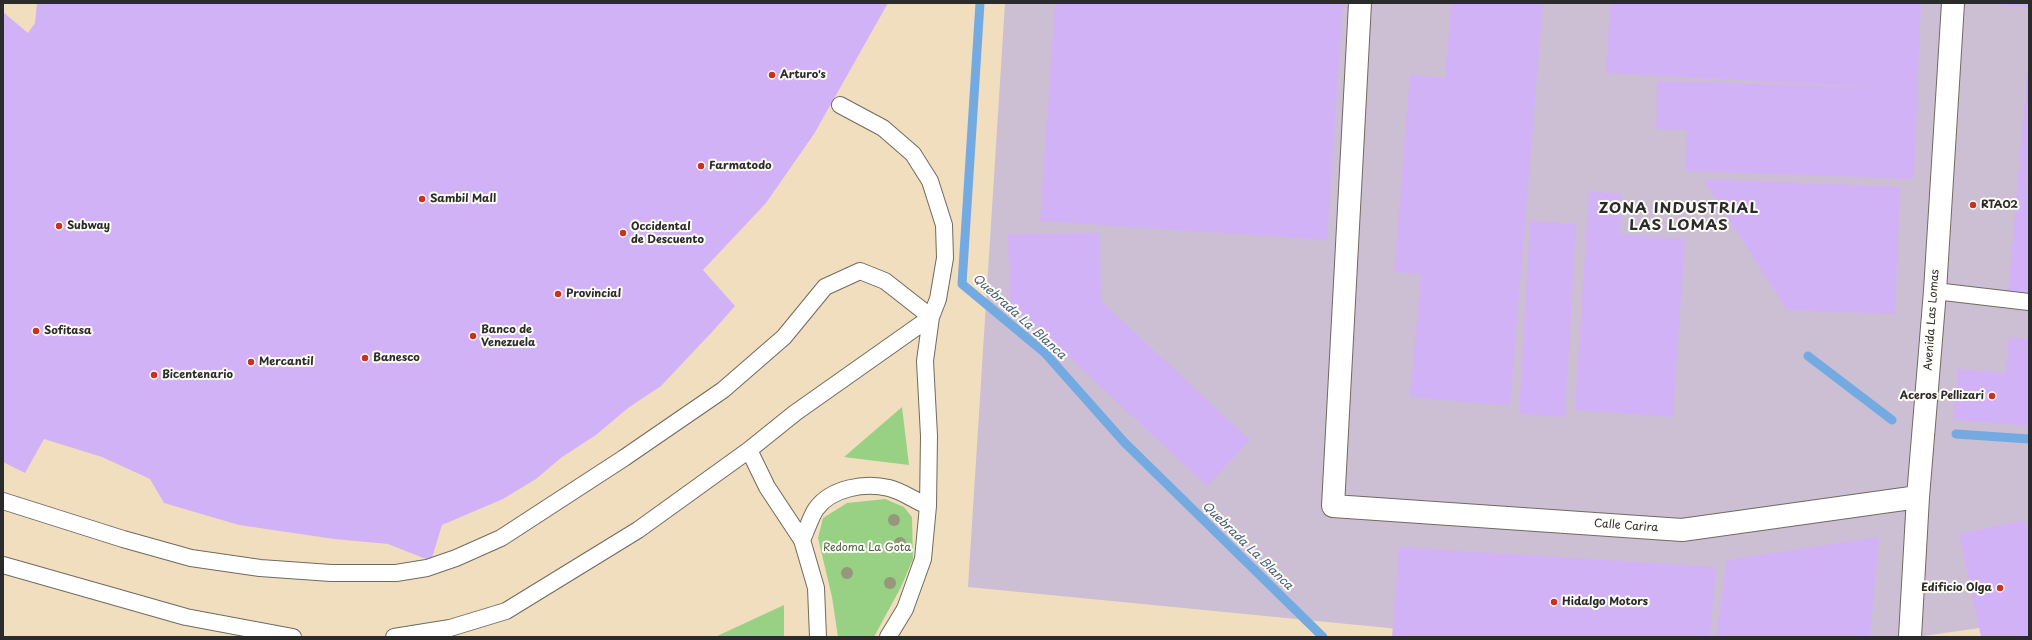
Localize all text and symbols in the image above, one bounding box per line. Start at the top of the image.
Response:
place label: Arturo's [780,68,826,82]
marker: Arturo's [767,70,777,80]
place label: Farmatodo [709,159,771,173]
marker: Farmatodo [696,161,706,171]
place label: Sambil Mall [430,192,496,206]
marker: Sambil Mall [417,194,427,204]
place label: RTA02 [1981,198,2018,212]
district label: ZONA INDUSTRIAL LAS LOMAS [1599,200,1759,235]
marker: RTA02 [1968,200,1978,210]
place label: Subway [67,219,110,233]
place label: Occidental de Descuento [631,220,704,246]
marker: Subway [54,221,64,231]
marker: Occidental de Descuento [618,228,628,238]
street label: Avenida Las Lomas [1922,269,1942,371]
water label: Quebrada La Blanca [969,271,1069,363]
place label: Provincial [566,287,621,301]
marker: Provincial [553,289,563,299]
place label: Banco de Venezuela [481,323,535,349]
place label: Sofitasa [44,324,92,338]
marker: Sofitasa [31,326,41,336]
marker: Banco de Venezuela [468,331,478,341]
place label: Banesco [373,351,420,365]
marker: Banesco [360,353,370,363]
place label: Mercantil [259,355,314,369]
marker: Mercantil [246,357,256,367]
place label: Bicentenario [162,368,233,382]
marker: Bicentenario [149,370,159,380]
place label: Aceros Pellizari [1900,389,1984,403]
marker: Aceros Pellizari [1987,391,1997,401]
water label: Quebrada La Blanca [1199,499,1295,593]
street label: Calle Carira [1593,517,1659,535]
park label: Redoma La Gota [823,541,911,555]
place label: Edificio Olga [1921,581,1992,595]
marker: Edificio Olga [1995,583,2005,593]
place label: Hidalgo Motors [1562,595,1648,609]
marker: Hidalgo Motors [1549,597,1559,607]

